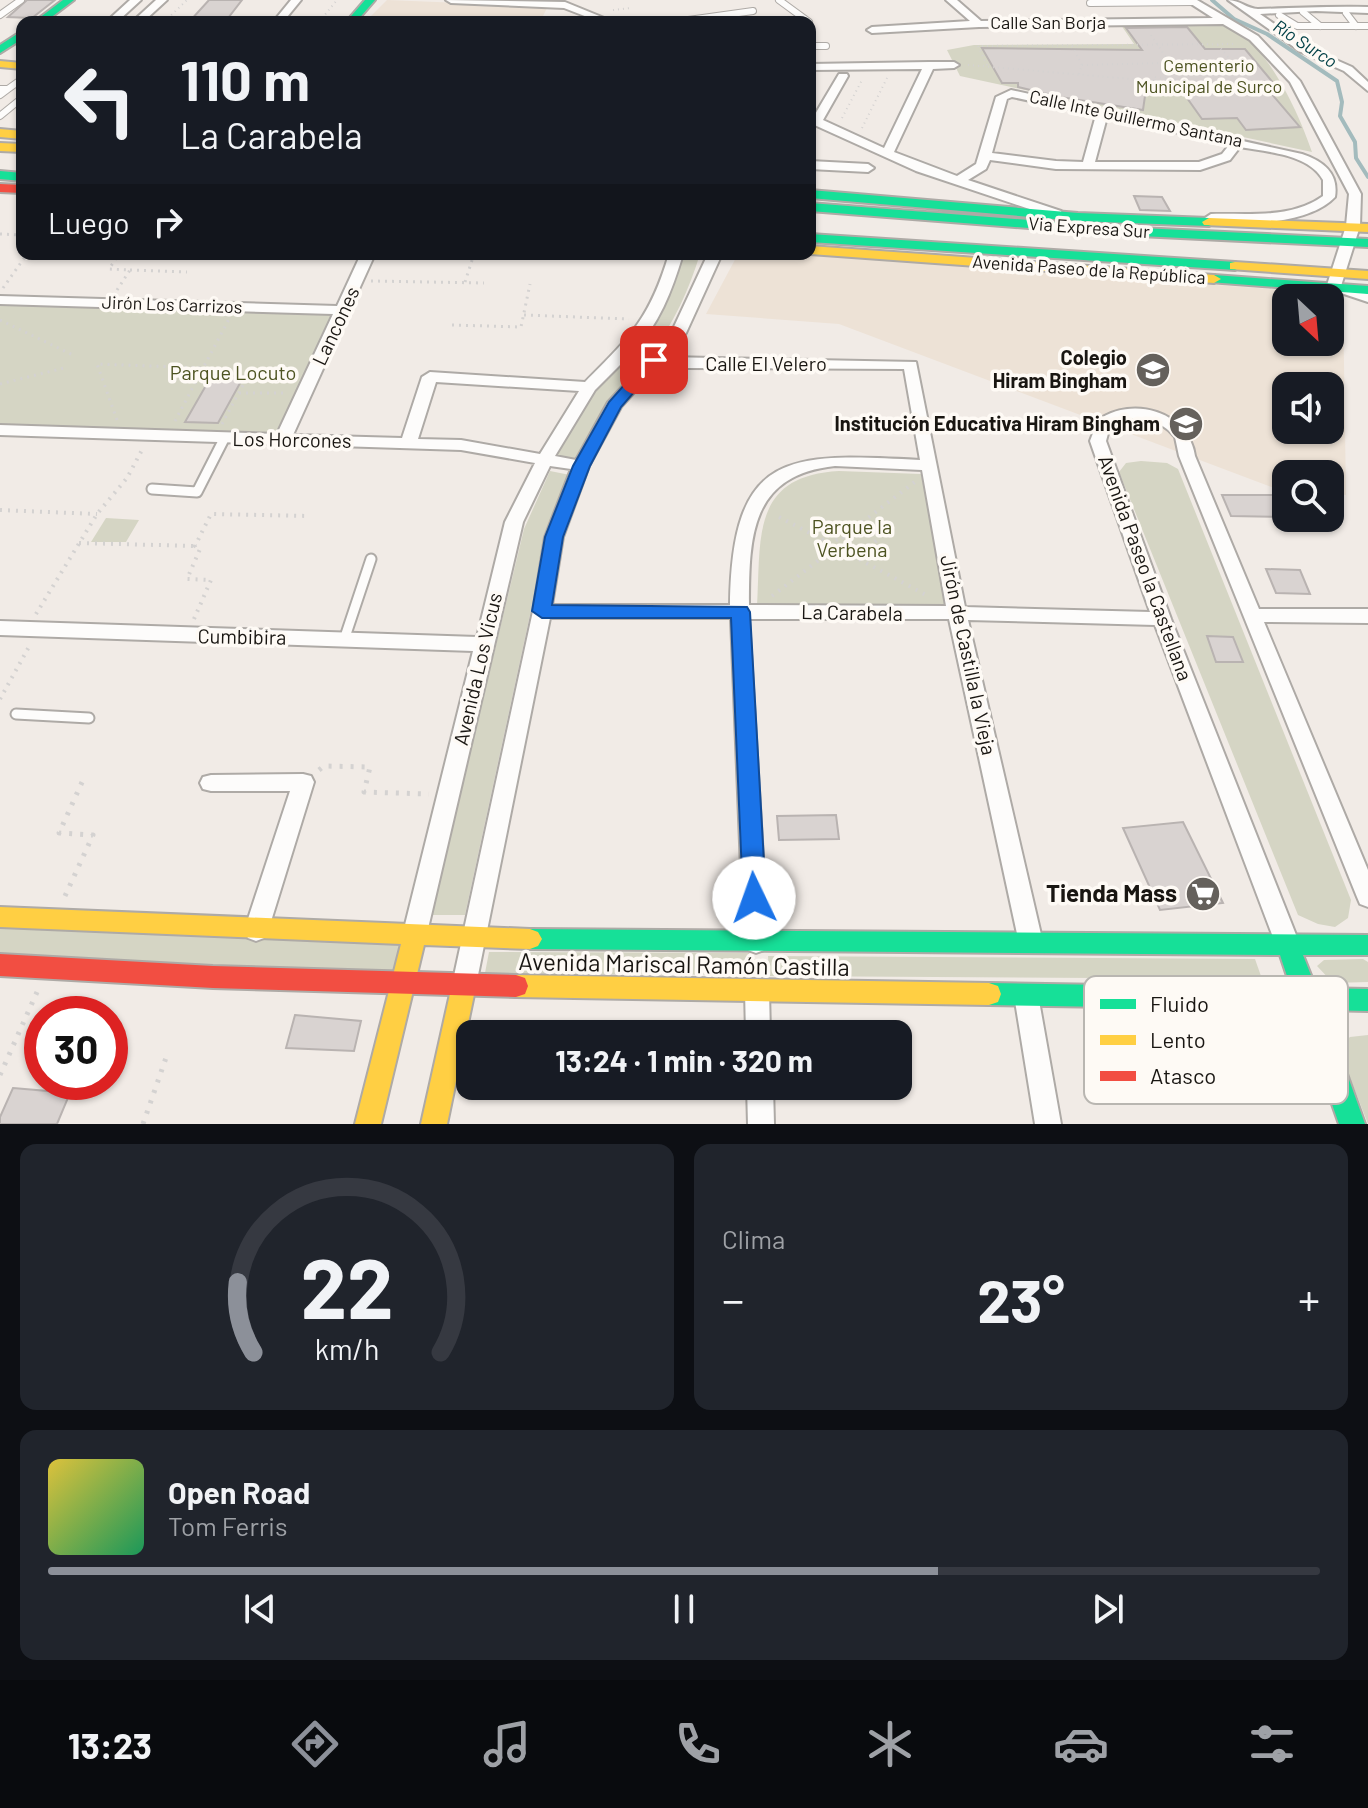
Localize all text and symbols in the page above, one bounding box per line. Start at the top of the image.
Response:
street label: Calle San Borja [990,11,1106,33]
water label: Río Surco [1269,14,1342,72]
text: 110 m [180,45,310,112]
icon: left [48,48,152,152]
park label: Cementerio Municipal de Surco [1136,54,1282,97]
street label: Calle Inte Guillermo Santana [1028,85,1245,151]
text: La Carabela [180,113,363,156]
icon: right [146,200,190,244]
text: Luego [48,204,130,240]
street label: Via Expresa Sur [1028,212,1151,242]
street label: Avenida Paseo de la República [972,250,1207,288]
street label: Lancones [306,282,364,369]
north arrow [1272,284,1344,356]
map controls [1272,284,1344,532]
street label: Jirón Los Carrizos [101,291,243,317]
pin [620,326,688,394]
icon: arrive [632,338,676,382]
place label: Colegio Hiram Bingham [993,345,1127,392]
street label: Calle El Velero [705,351,827,375]
school or university icon: Colegio Hiram Bingham [1134,351,1172,389]
park label: Parque Locuto [170,360,296,384]
button: sound [1272,372,1344,444]
school or university icon: Institución Educativa Hiram Bingham [1167,405,1205,443]
place label: Institución Educativa Hiram Bingham [835,411,1160,435]
street label: Los Horcones [232,426,352,452]
street label: Avenida Paseo la Castellana [1094,452,1198,684]
button: search [1272,460,1344,532]
park label: Parque la Verbena [812,514,892,561]
street label: Jirón de Castilla la Vieja [936,553,1002,757]
street label: Avenida Los Vicus [448,590,506,747]
street label: La Carabela [801,599,903,625]
street label: Cumbibira [197,623,287,649]
position arrow [712,856,796,940]
supermarket icon: Tienda Mass [1184,875,1222,913]
place label: Tienda Mass [1046,878,1177,907]
street label: Avenida Mariscal Ramón Castilla [518,946,850,981]
legend [1084,976,1348,1104]
text: Fluido [1150,990,1209,1016]
speed limit sign: 30 [24,996,128,1100]
text: Lento [1150,1026,1206,1052]
text: 13:24 · 1 min · 320 m [555,1042,813,1078]
text: Atasco [1150,1062,1216,1088]
text: Clima [722,1223,785,1254]
text: 22 [300,1236,394,1336]
text: 23° [977,1263,1065,1335]
text: − [722,1272,744,1325]
text: + [1298,1272,1320,1325]
text: km/h [315,1331,379,1366]
text: Open Road [168,1474,310,1510]
text: Tom Ferris [168,1510,288,1541]
icon: previous [238,1587,282,1631]
icon: pause [662,1587,706,1631]
icon: next [1086,1587,1130,1631]
icon: directions [287,1716,343,1772]
icon: music [479,1716,535,1772]
icon: phone [670,1716,726,1772]
icon: climate [862,1716,918,1772]
icon: car [1053,1716,1109,1772]
icon: filters [1244,1716,1300,1772]
text: 13:23 [68,1723,152,1766]

